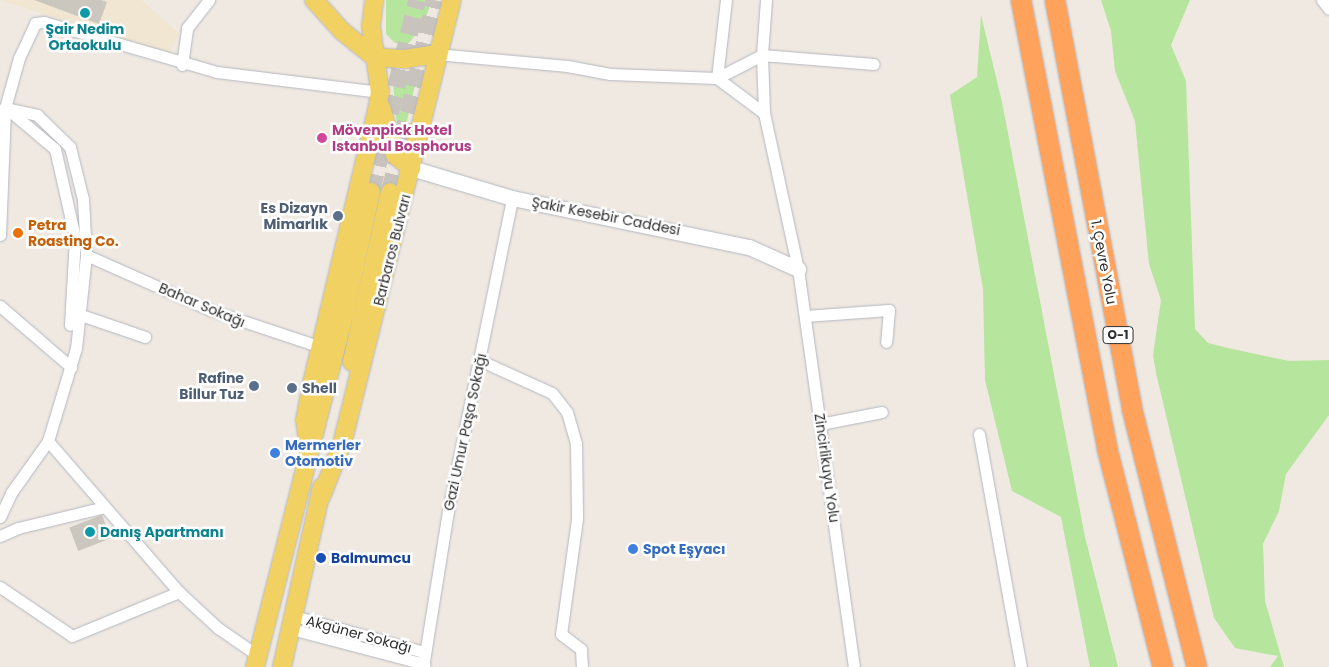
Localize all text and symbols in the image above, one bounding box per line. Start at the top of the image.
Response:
marker: Şair Nedim Ortaokulu [79,7,91,19]
place label: Şair Nedim Ortaokulu [46,21,124,54]
place label: Mövenpick Hotel Istanbul Bosphorus [332,122,472,154]
marker: Mövenpick Hotel Istanbul Bosphorus [316,132,328,144]
street label: Barbaros Bulvarı [370,192,414,308]
street label: Şakir Kesebir Caddesi [530,193,682,239]
place label: Es Dizayn Mimarlık [261,200,328,232]
marker: Es Dizayn Mimarlık [332,210,344,222]
place label: Petra Roasting Co. [28,217,119,250]
street label: 1. Çevre Yolu [1088,218,1120,306]
marker: Petra Roasting Co. [12,227,24,239]
street label: Bahar Sokağı [156,279,248,331]
road number: O-1 [1102,326,1134,344]
street label: Gazi Umur Paşa Sokağı [440,352,490,512]
place label: Rafine Billur Tuz [179,370,244,402]
marker: Rafine Billur Tuz [248,380,260,392]
place label: Shell [302,380,337,396]
marker: Shell [286,382,298,394]
street label: Zincirlikuyu Yolu [811,412,843,524]
place label: Mermerler Otomotiv [285,437,361,470]
marker: Mermerler Otomotiv [269,447,281,459]
place label: Danış Apartmanı [100,524,224,540]
marker: Danış Apartmanı [84,526,96,538]
place label: Spot Eşyacı [643,541,725,557]
marker: Spot Eşyacı [627,543,639,555]
place label: Balmumcu [331,550,411,566]
marker: Balmumcu [315,552,327,564]
street label: Akgüner Sokağı [304,612,414,656]

